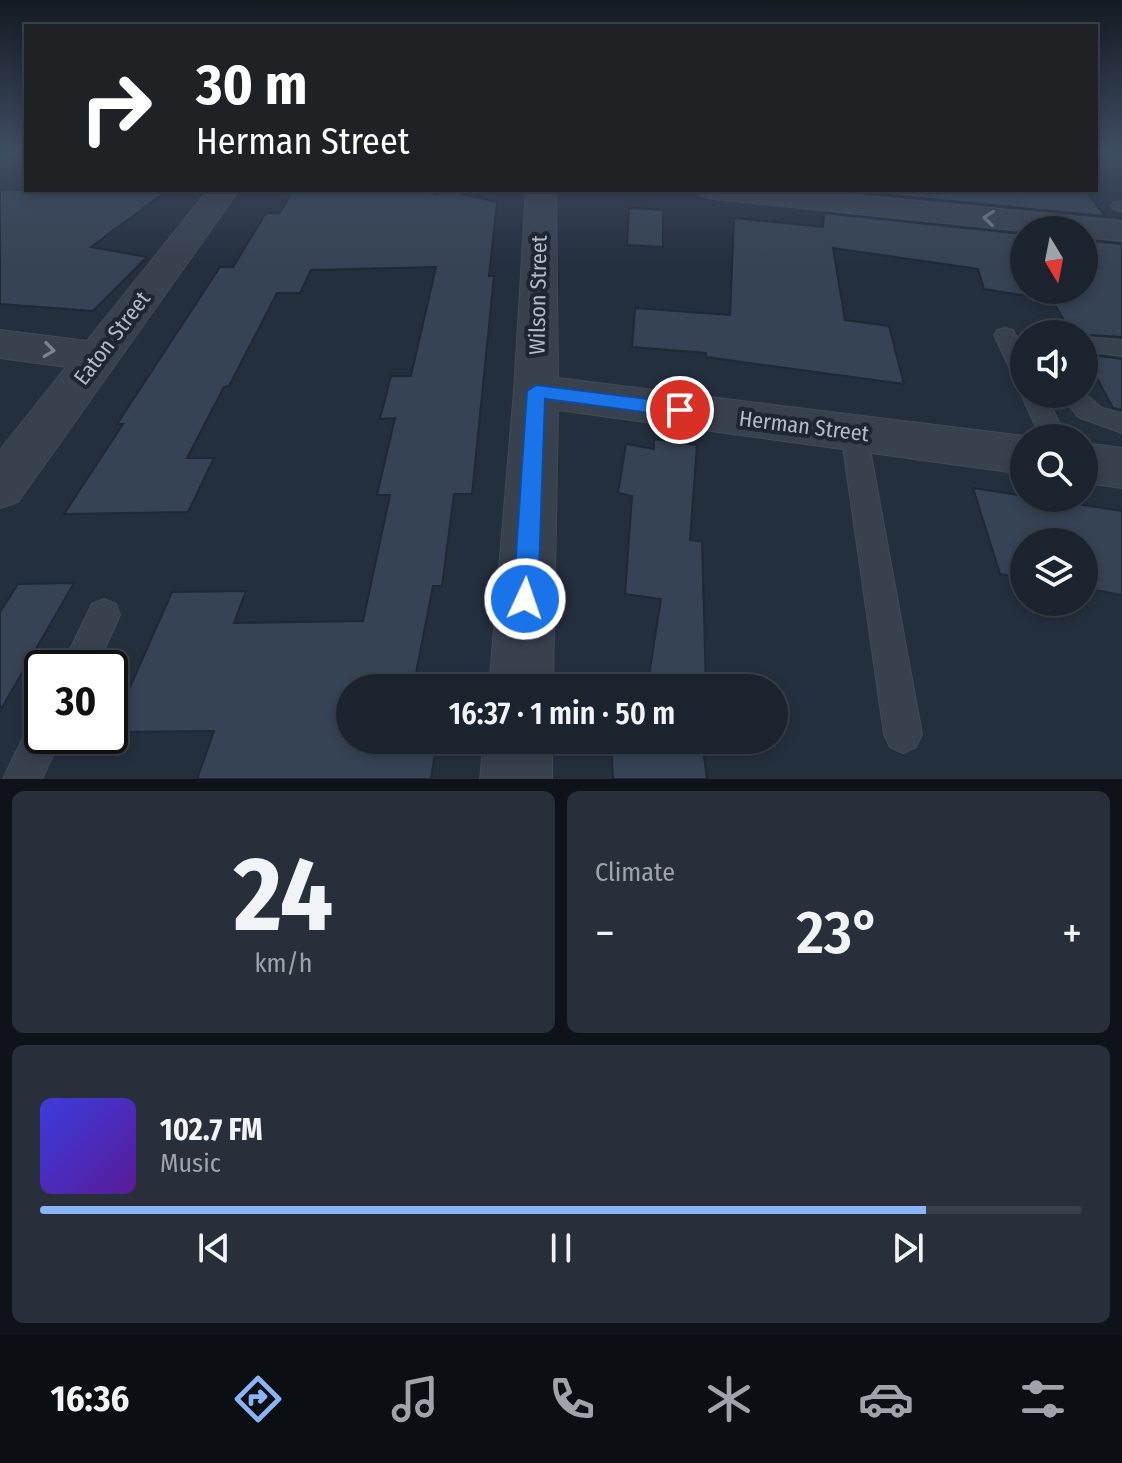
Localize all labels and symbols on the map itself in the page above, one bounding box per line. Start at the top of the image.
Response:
one-way arrow [982,209,995,226]
north arrow [1010,216,1098,304]
street label: Wilson Street [523,234,553,355]
street label: Eaton Street [68,285,156,390]
one-way arrow [43,342,56,359]
pin [646,376,714,444]
street label: Herman Street [738,405,871,447]
position arrow [483,557,567,641]
speed limit sign: 30 [24,650,128,754]

